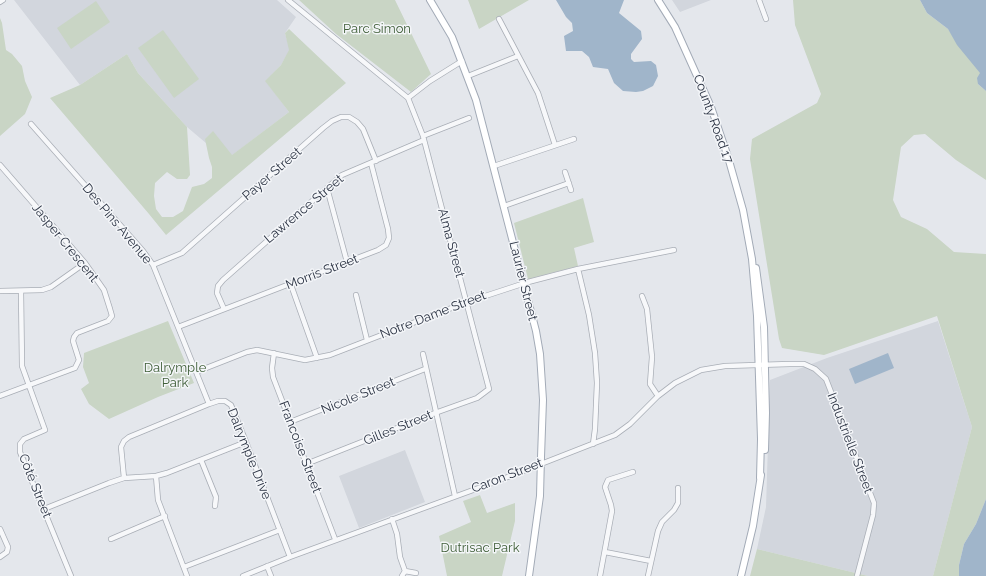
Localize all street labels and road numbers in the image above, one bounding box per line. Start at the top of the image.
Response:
street label: County Road 17 [690,72,736,166]
street label: Payer Street [239,144,305,204]
street label: Lawrence Street [261,171,347,247]
street label: Des Pins Avenue [79,181,155,267]
street label: Jasper Crescent [28,200,102,286]
street label: Alma Street [434,207,468,279]
street label: Laurier Street [506,240,540,322]
street label: Morris Street [283,251,361,293]
street label: Notre Dame Street [378,288,488,342]
street label: Nicole Street [319,374,397,418]
street label: Industrielle Street [824,391,876,495]
street label: Francoise Street [275,399,325,495]
street label: Dalrymple Drive [224,406,274,502]
street label: Gilles Street [361,407,435,449]
street label: Côté Street [15,452,55,520]
street label: Caron Street [469,455,545,497]

